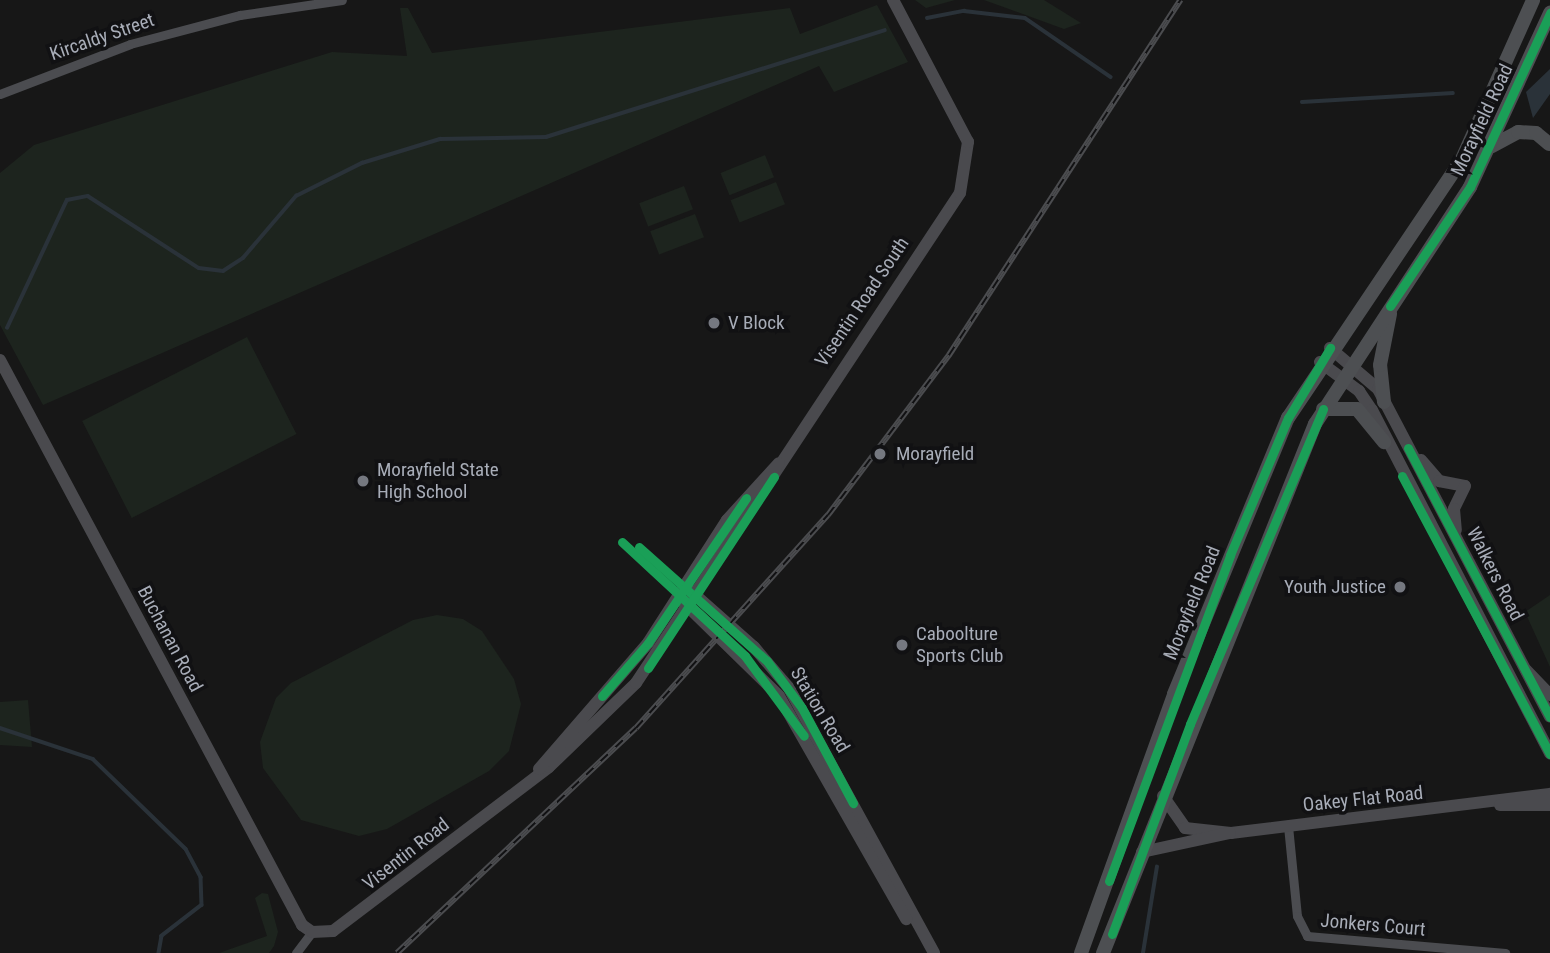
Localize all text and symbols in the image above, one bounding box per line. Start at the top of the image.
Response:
street label: Kircaldy Street [47,9,157,65]
street label: Morayfield Road [1446,60,1518,180]
street label: Visentin Road South [810,233,914,371]
place label: V Block [728,312,785,334]
marker: V Block [706,315,722,331]
place label: Morayfield [896,443,974,465]
marker: Morayfield [870,444,890,464]
place label: Morayfield State High School [377,459,499,503]
marker: Morayfield State High School [355,473,371,489]
street label: Walkers Road [1462,523,1528,625]
street label: Morayfield Road [1159,543,1225,663]
place label: Youth Justice [1284,576,1386,598]
marker: Youth Justice [1392,579,1408,595]
street label: Buchanan Road [133,582,207,696]
place label: Caboolture Sports Club [916,623,1003,667]
marker: Caboolture Sports Club [894,637,910,653]
street label: Station Road [786,663,854,757]
street label: Oakey Flat Road [1302,781,1424,817]
street label: Visentin Road [358,813,454,895]
street label: Jonkers Court [1320,909,1426,941]

